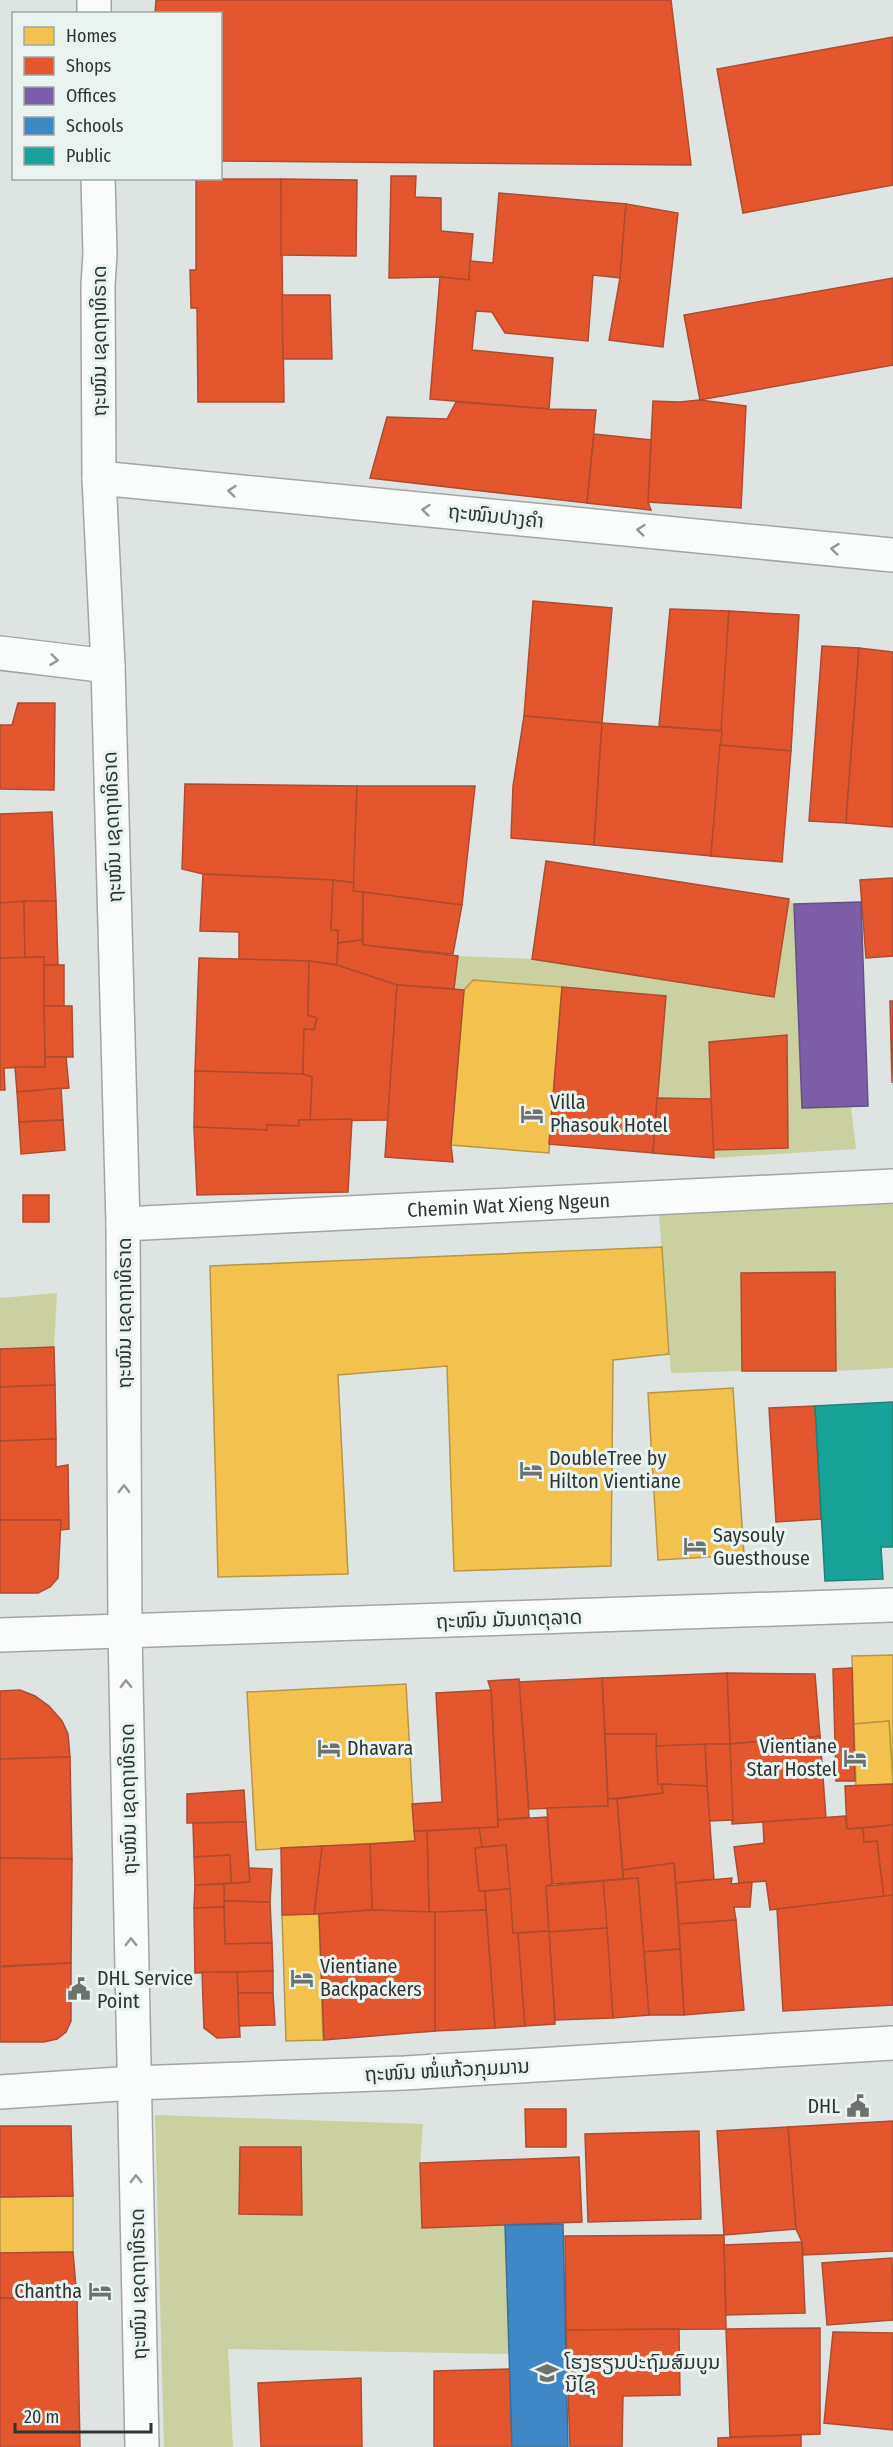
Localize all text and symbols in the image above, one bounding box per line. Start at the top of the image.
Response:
legend [12,12,222,180]
text: Homes [66,25,117,47]
text: Shops [66,55,111,77]
text: Offices [66,85,116,107]
text: Schools [66,115,124,137]
text: Public [66,145,111,167]
street label: ຖະໜົນ ເຊດຖາທິຣາດ [87,265,111,417]
one-way arrow [227,485,236,498]
street label: ຖະໜົນປາງຄໍາ [447,499,545,533]
one-way arrow [421,504,430,517]
one-way arrow [636,524,645,537]
one-way arrow [830,543,839,556]
one-way arrow [49,653,58,665]
street label: ຖະໜົນ ເຊດຖາທິຣາດ [97,751,127,903]
place label: Villa Phasouk Hotel [550,1090,668,1137]
hotel icon: Villa Phasouk Hotel [519,1101,545,1127]
street label: Chemin Wat Xieng Ngeun [407,1188,611,1222]
street label: ຖະໜົນ ເຊດຖາທິຣາດ [112,1237,136,1389]
place label: DoubleTree by Hilton Vientiane [549,1446,681,1493]
hotel icon: DoubleTree by Hilton Vientiane [518,1457,544,1483]
one-way arrow [118,1484,130,1493]
place label: Saysouly Guesthouse [713,1523,810,1570]
hotel icon: Saysouly Guesthouse [682,1533,708,1559]
street label: ຖະໜົນ ມັນທາຕຸລາດ [435,1604,583,1635]
one-way arrow [120,1679,132,1688]
street label: ຖະໜົນ ເຊດຖາທິຣາດ [115,1723,141,1875]
place label: Vientiane Star Hostel [747,1734,837,1781]
hotel icon: Dhavara [316,1735,342,1761]
place label: Dhavara [347,1736,413,1760]
hotel icon: Vientiane Star Hostel [842,1745,868,1771]
one-way arrow [125,1937,137,1946]
place label: Vientiane Backpackers [320,1954,422,2001]
hotel icon: Vientiane Backpackers [289,1965,315,1991]
place label: DHL Service Point [97,1966,193,2013]
public building icon: DHL Service Point [66,1976,92,2002]
street label: ຖະໜົນ ໜໍ່ແກ້ວກຸມມານ [364,2052,530,2087]
public building icon: DHL [845,2093,871,2119]
place label: DHL [807,2094,840,2118]
one-way arrow [130,2174,142,2183]
street label: ຖະໜົນ ເຊດຖາທິຣາດ [125,2208,151,2360]
hotel icon: Chantha [87,2278,113,2304]
place label: Chantha [14,2279,82,2303]
place label: ໂຮງຮຽນປະຖົມສົມບູນ ນີໄຊ [564,2350,720,2397]
school or university icon: ໂຮງຮຽນປະຖົມສົມບູນ ນີໄຊ [534,2360,560,2386]
scale bar [15,2396,152,2434]
text: 20 m [24,2406,59,2428]

